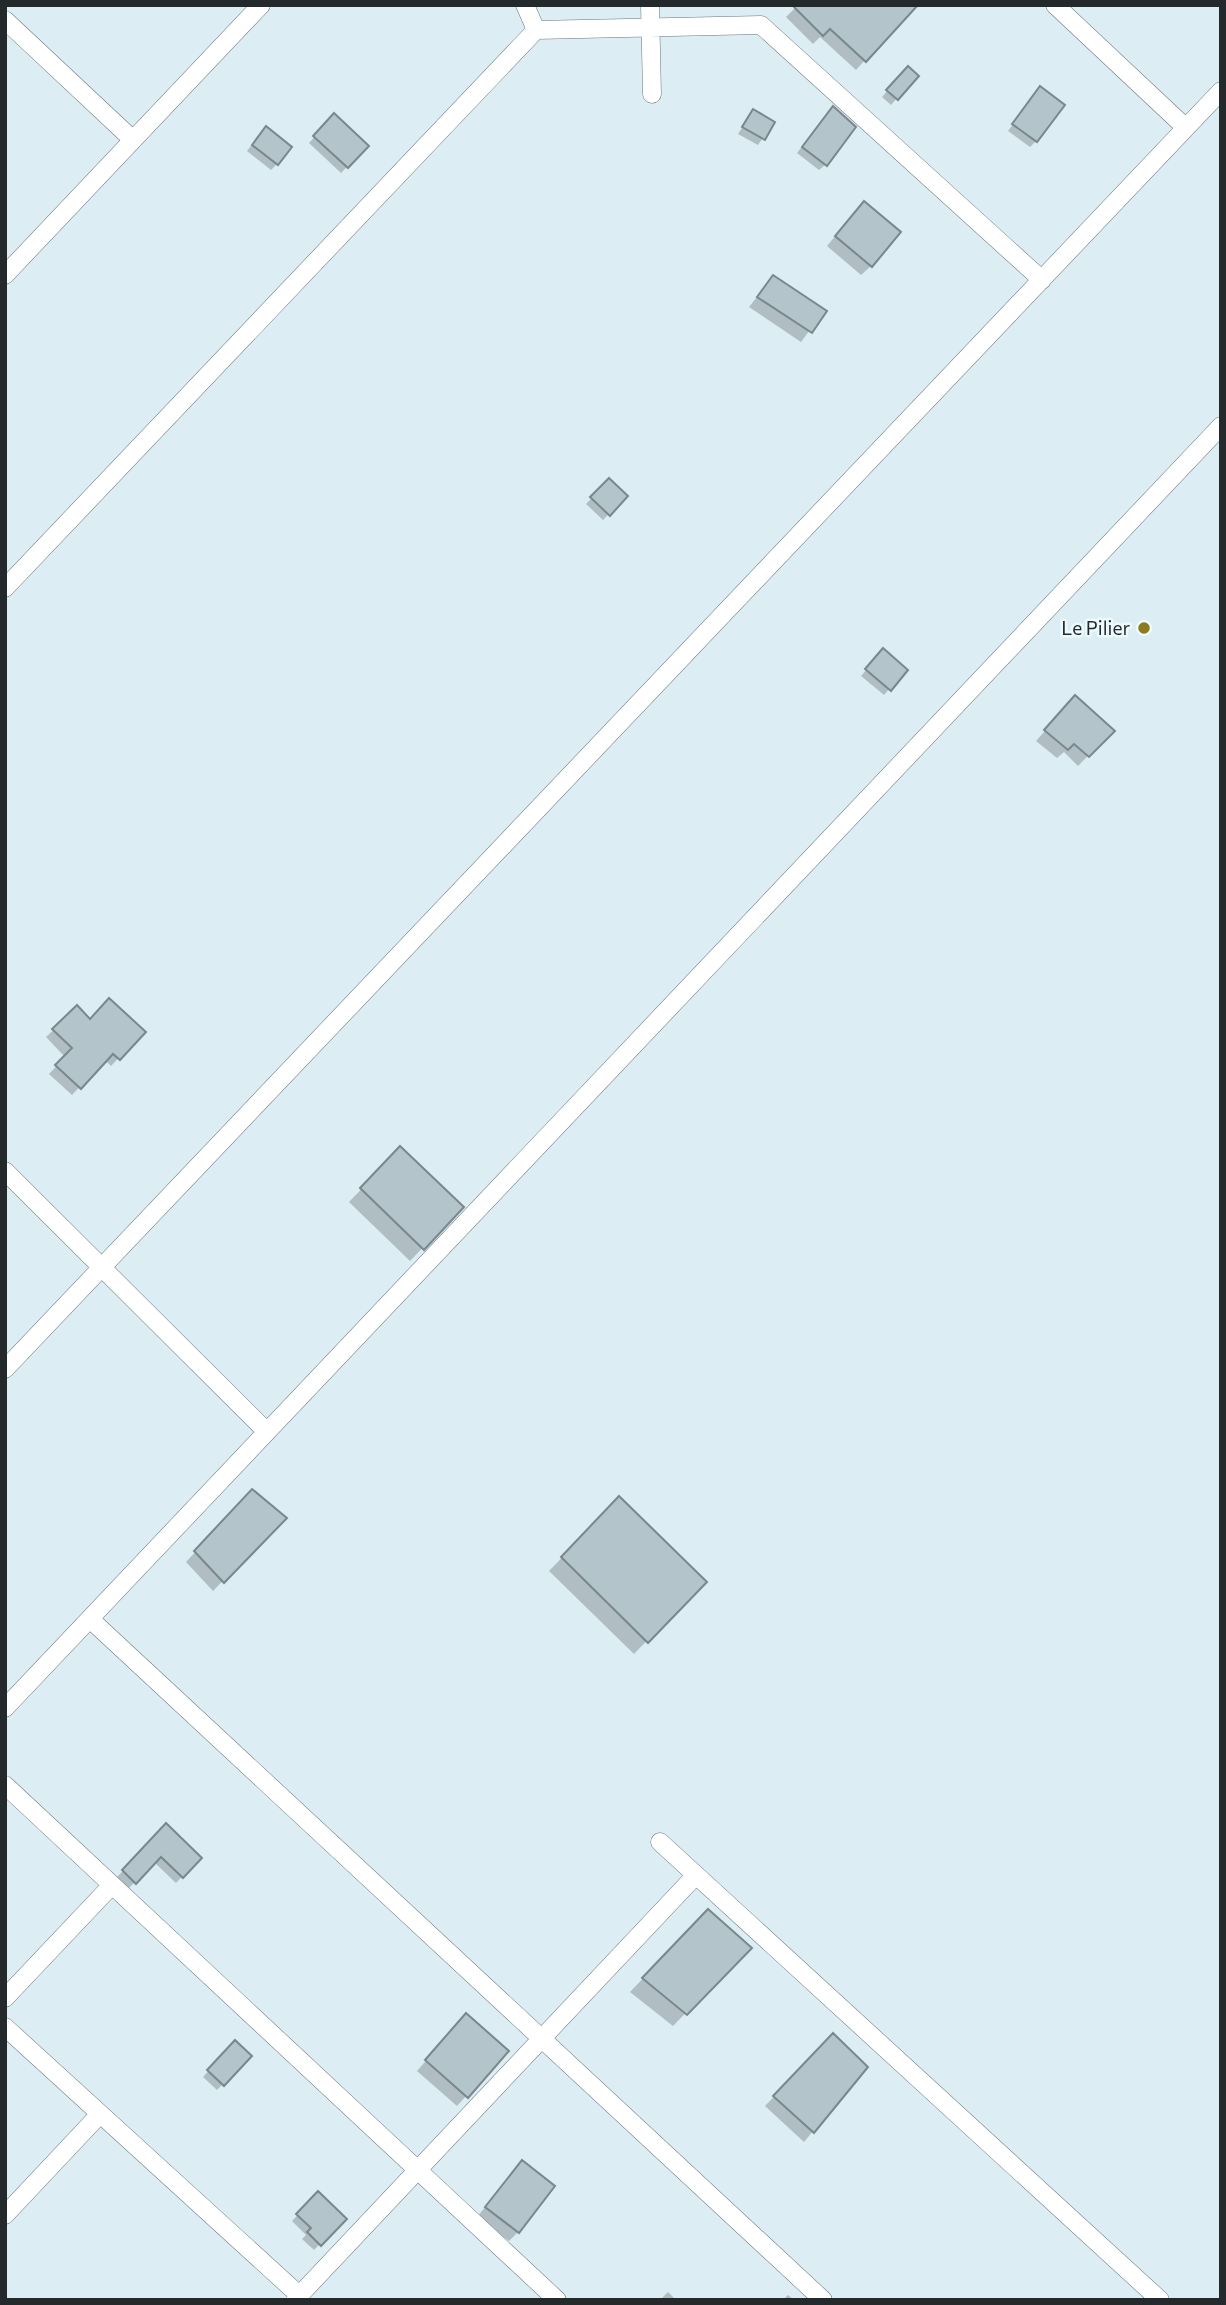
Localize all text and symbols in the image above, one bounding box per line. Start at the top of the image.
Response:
place label: Le Pilier [1061,616,1130,639]
marker: Le Pilier [1136,620,1152,636]

